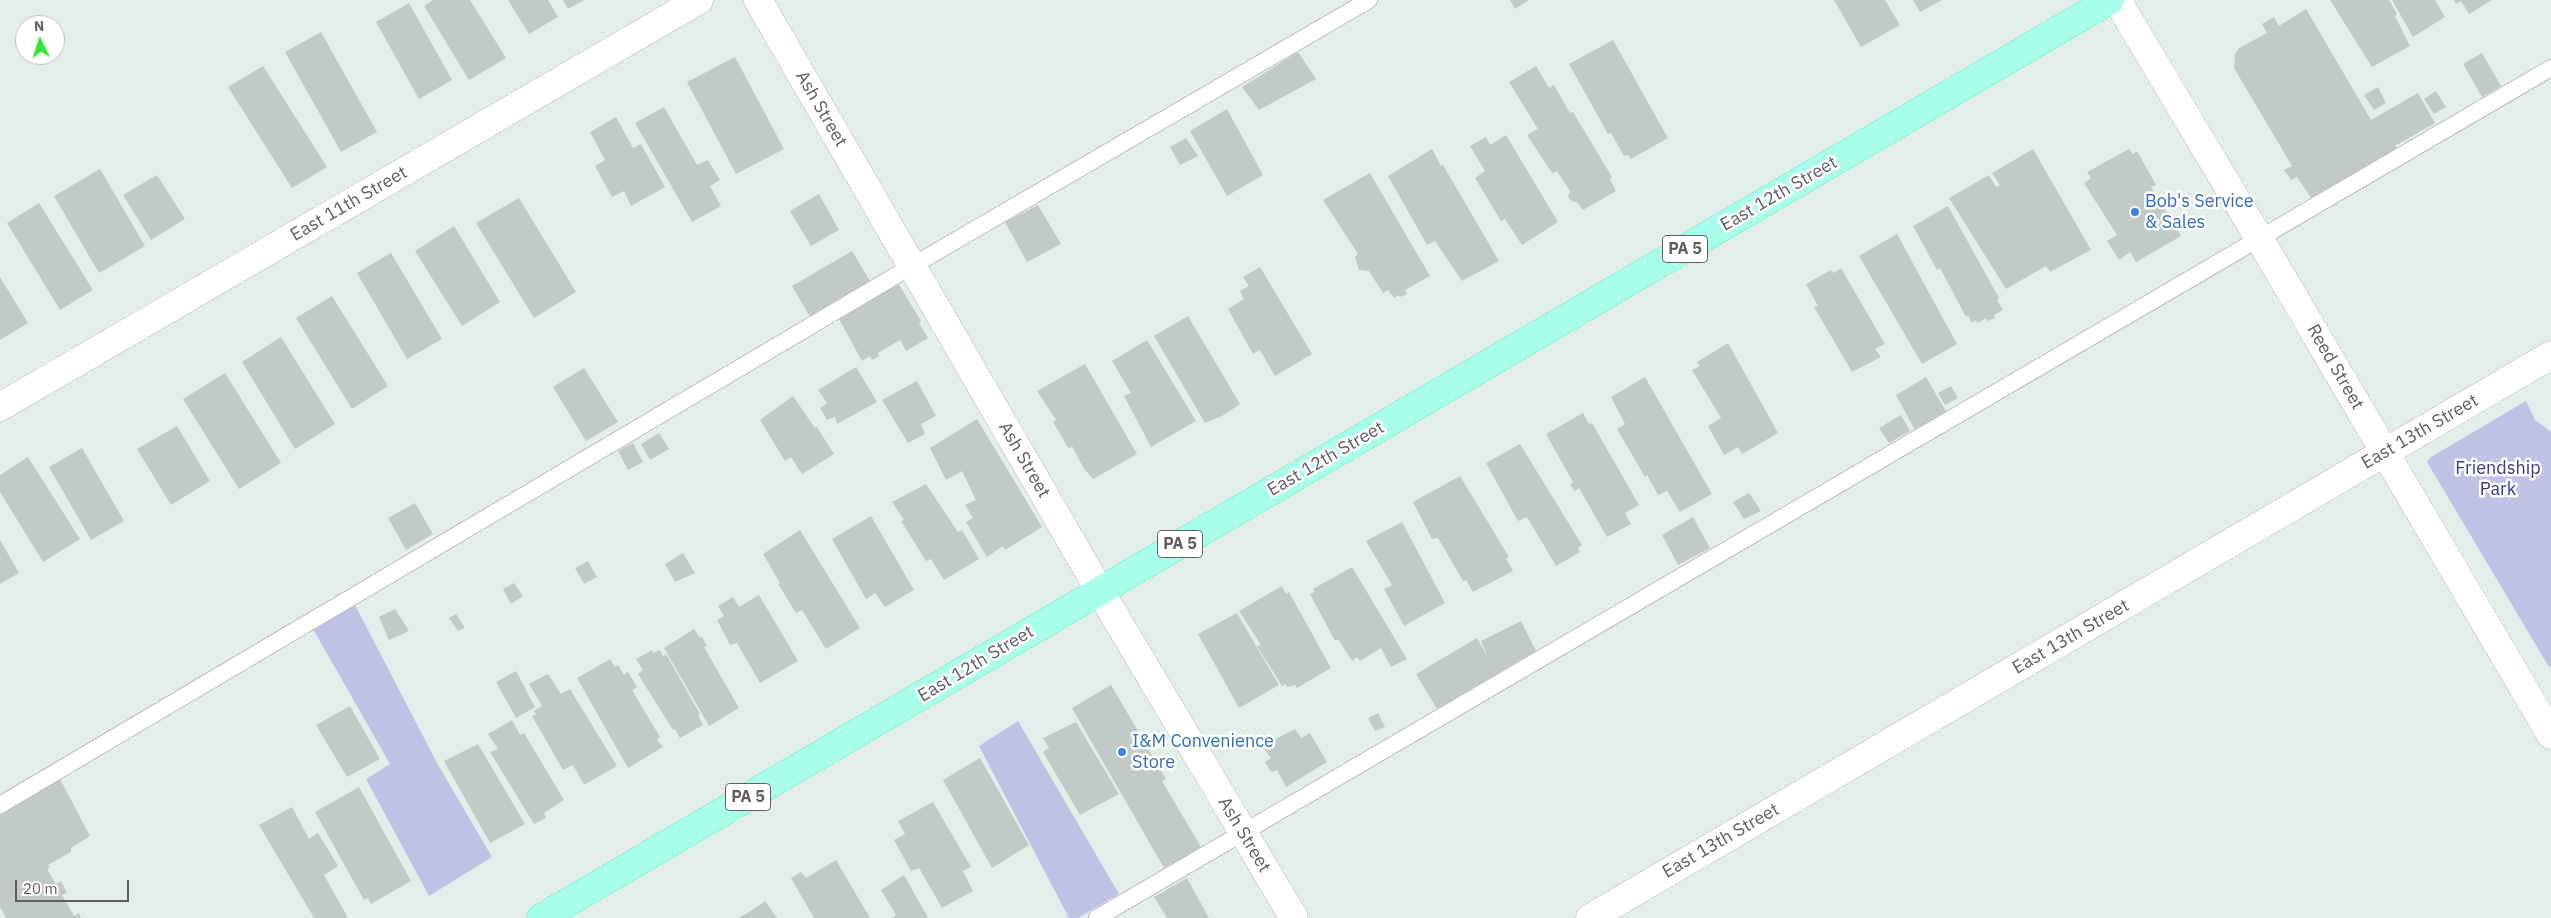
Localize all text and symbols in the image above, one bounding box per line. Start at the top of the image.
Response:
north arrow [15,15,65,65]
text: N [33,17,45,35]
street label: Ash Street [791,67,851,151]
street label: East 12th Street [1717,152,1841,236]
street label: East 11th Street [287,162,411,246]
place label: Bob's Service & Sales [2145,191,2254,233]
marker: Bob's Service & Sales [2129,206,2141,218]
road number: PA 5 [1662,235,1708,262]
street label: Reed Street [2302,320,2368,414]
street label: East 13th Street [2358,390,2482,474]
street label: East 12th Street [1264,417,1388,501]
street label: Ash Street [994,418,1054,502]
park label: Friendship Park [2455,458,2541,500]
road number: PA 5 [1158,530,1202,558]
street label: East 13th Street [2009,595,2133,679]
street label: East 12th Street [914,621,1038,707]
place label: I&M Convenience Store [1132,731,1274,774]
marker: I&M Convenience Store [1116,746,1128,758]
road number: PA 5 [726,784,770,810]
street label: Ash Street [1213,793,1275,877]
street label: East 13th Street [1659,799,1783,883]
scale bar [18,870,131,902]
text: 20 m [23,879,58,898]

